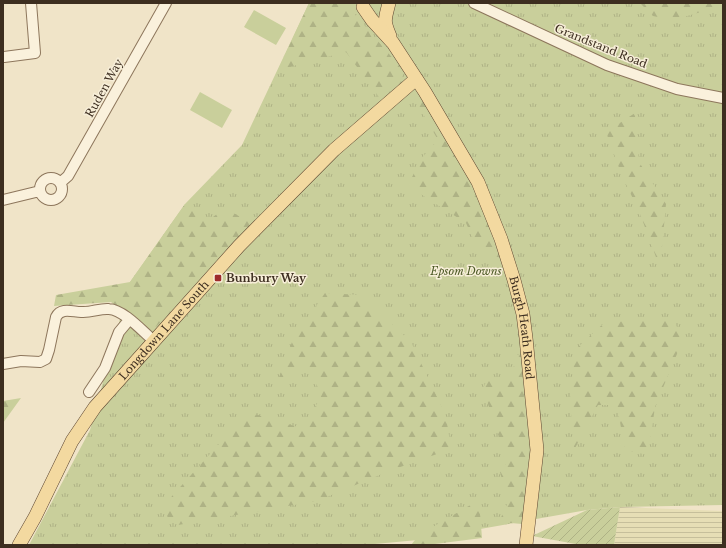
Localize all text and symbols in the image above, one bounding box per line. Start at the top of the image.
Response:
street label: Grandstand Road [553,21,650,71]
street label: Ruden Way [82,56,126,120]
park label: Epsom Downs [429,264,502,278]
place label: Bunbury Way [226,271,307,285]
marker: Bunbury Way [213,273,223,283]
street label: Burgh Heath Road [506,274,537,381]
street label: Longdown Lane South [116,277,212,383]

